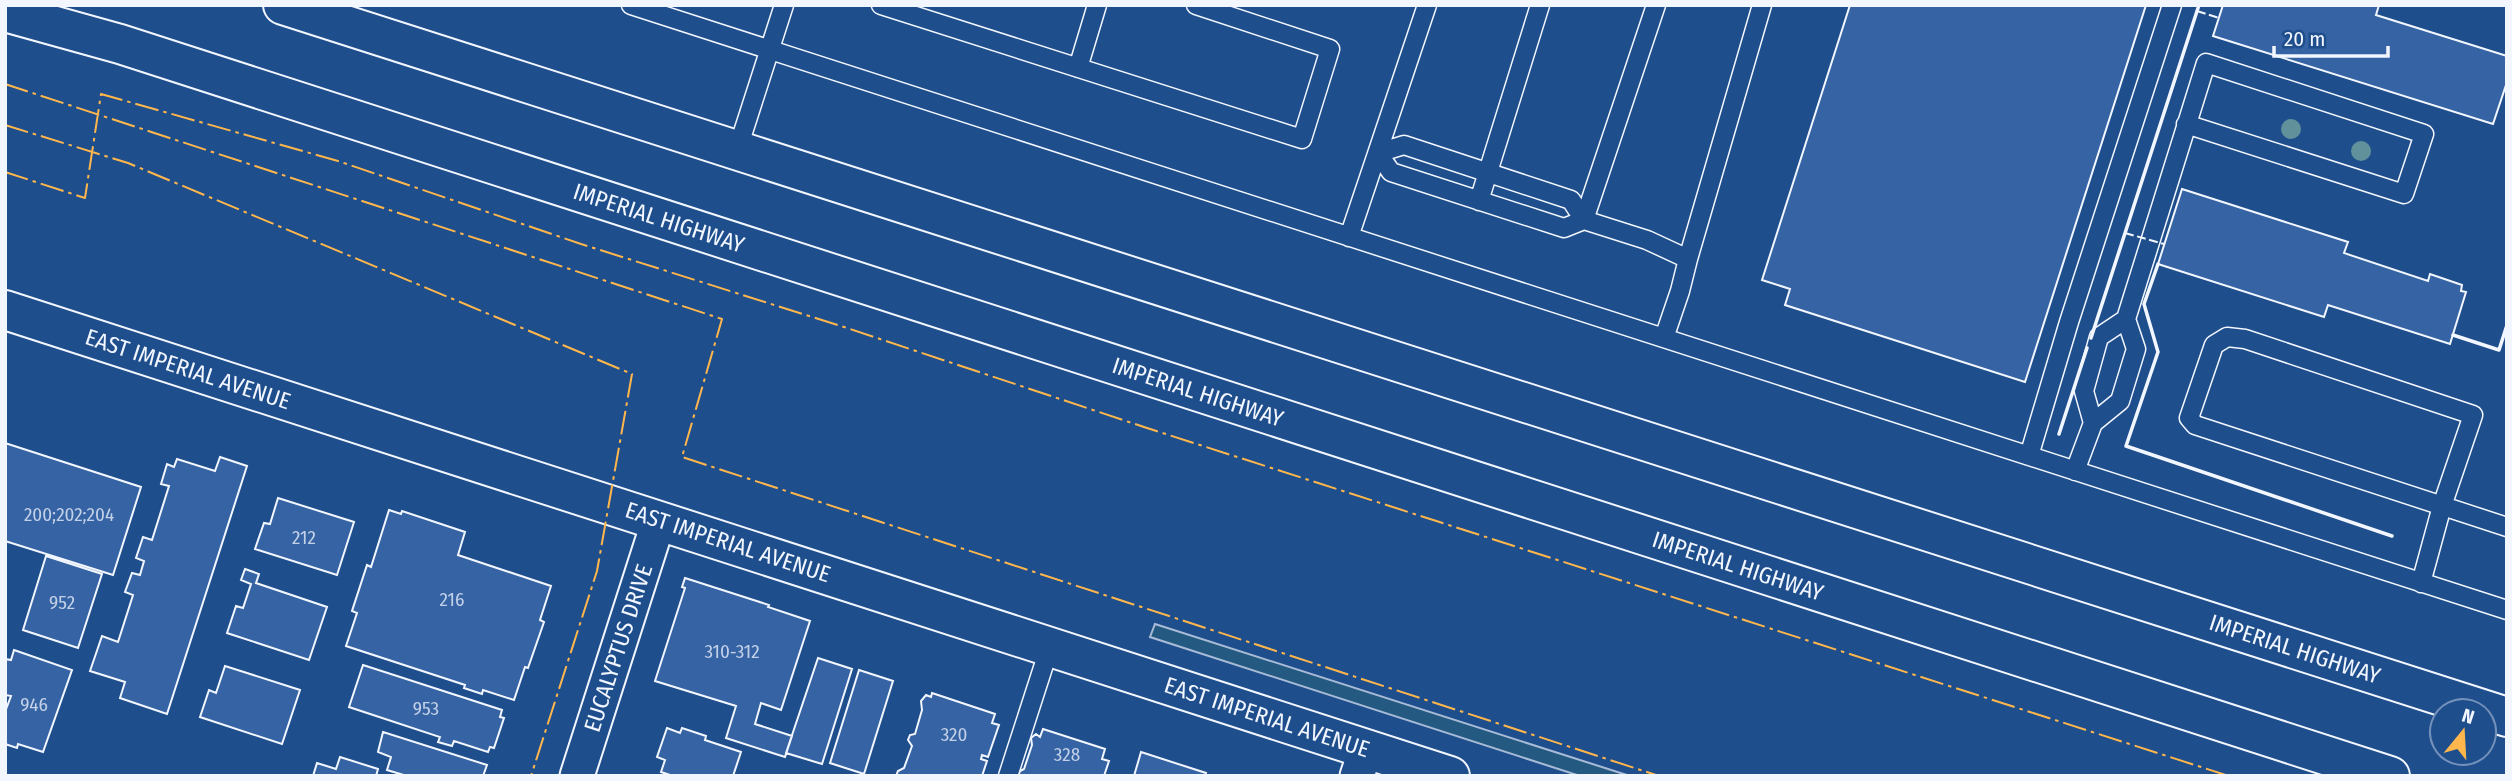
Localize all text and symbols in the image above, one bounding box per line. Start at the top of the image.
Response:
scale bar [2274,14,2388,58]
text: 20 m [2284,26,2325,52]
street label: IMPERIAL HIGHWAY [570,177,749,259]
street label: EAST IMPERIAL AVENUE [82,323,294,415]
street label: IMPERIAL HIGHWAY [1109,351,1288,433]
street label: EAST IMPERIAL AVENUE [622,496,834,588]
house number: 200;202;204 [24,503,114,526]
street label: IMPERIAL HIGHWAY [1649,525,1828,607]
house number: 212 [292,526,316,549]
street label: EUCALYPTUS DRIVE [578,561,658,735]
house number: 216 [440,588,464,611]
house number: 952 [49,591,75,614]
street label: IMPERIAL HIGHWAY [2206,608,2385,690]
house number: 310-312 [704,640,760,663]
street label: EAST IMPERIAL AVENUE [1161,671,1373,763]
house number: 946 [20,693,48,716]
house number: 953 [413,697,439,720]
north arrow [2428,697,2498,767]
text: N [2459,704,2477,729]
house number: 320 [941,723,967,746]
house number: 328 [1054,743,1080,766]

